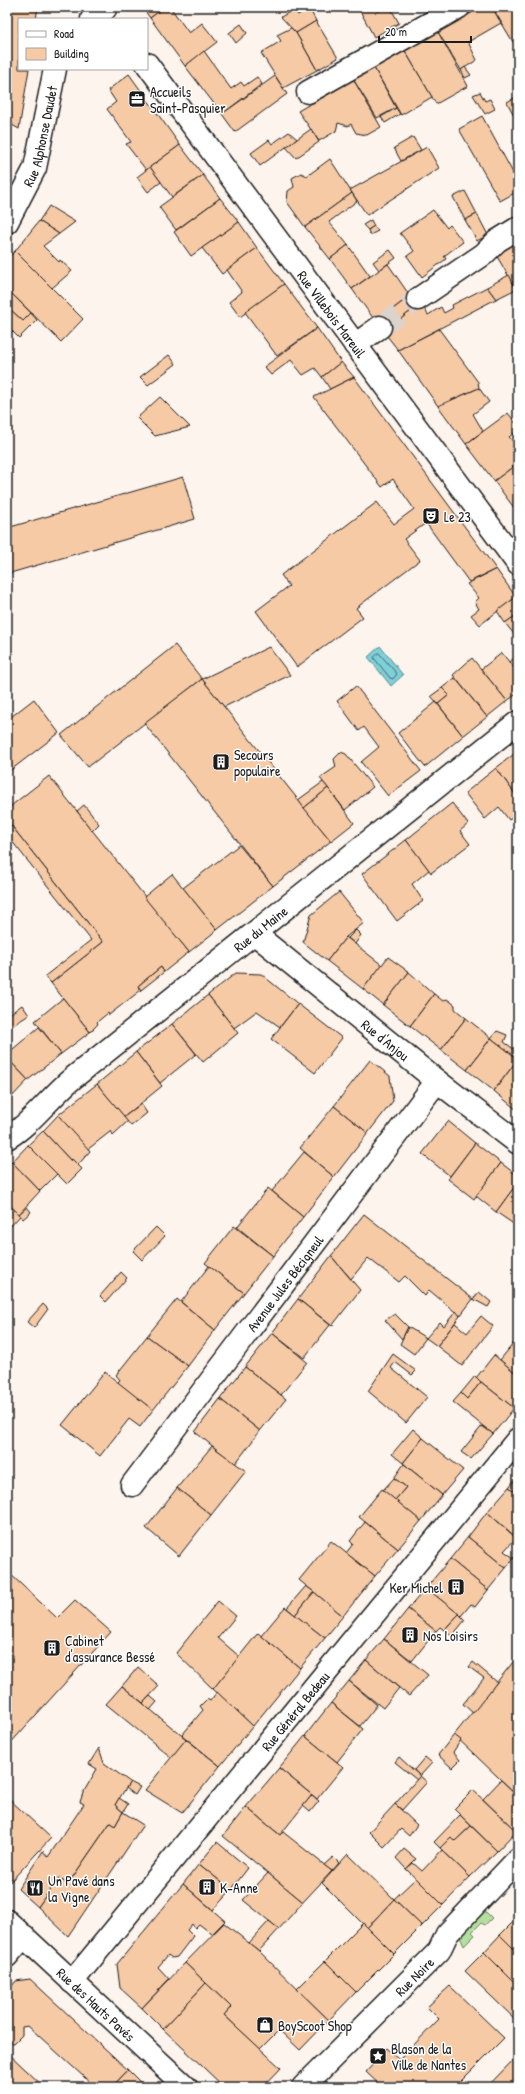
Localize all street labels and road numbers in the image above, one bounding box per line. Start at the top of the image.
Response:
street label: Rue Alphonse Daudet [18,84,61,190]
street label: Rue Villebois Mareuil [294,266,371,361]
street label: Rue du Maine [229,901,291,956]
street label: Rue d'Anjou [358,1014,414,1065]
street label: Avenue Jules Bécigneul [242,1231,327,1335]
street label: Rue Général Bedeau [256,1667,333,1755]
street label: Rue Noire [390,1952,438,2000]
street label: Rue des Hauts Pavés [53,1963,140,2045]

